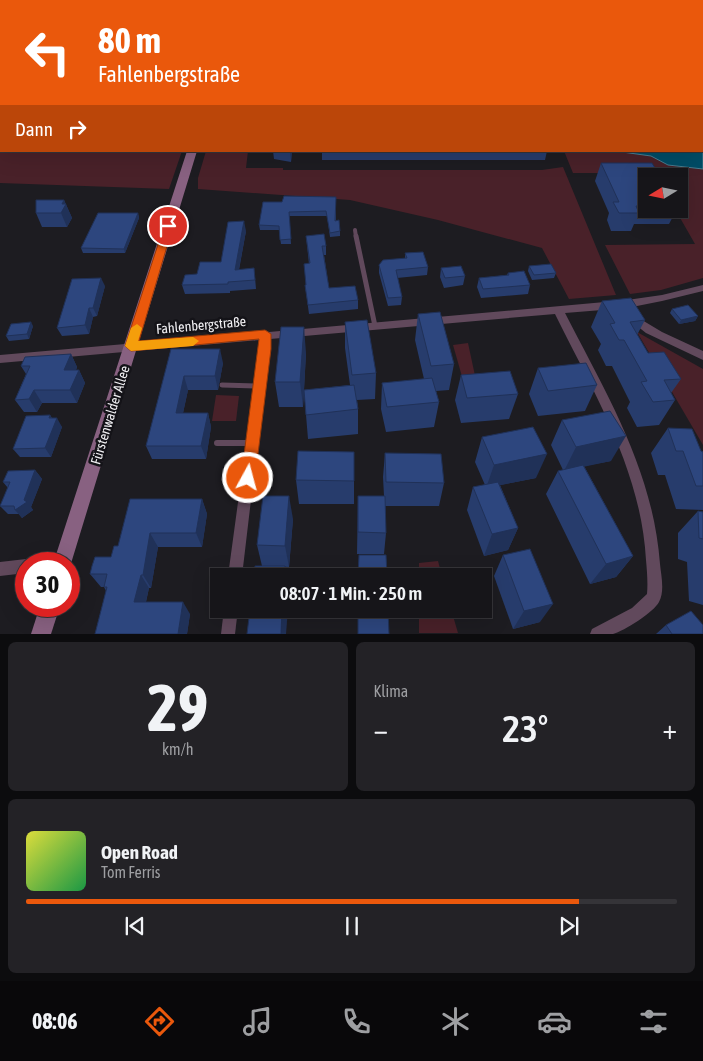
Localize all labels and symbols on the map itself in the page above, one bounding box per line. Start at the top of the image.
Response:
north arrow [638,168,688,218]
pin [147,205,189,247]
street label: Fahlenbergstraße [155,313,247,337]
street label: Fürstenwalder Allee [87,364,133,466]
position arrow [221,451,273,503]
speed limit sign: 30 [15,552,80,617]

